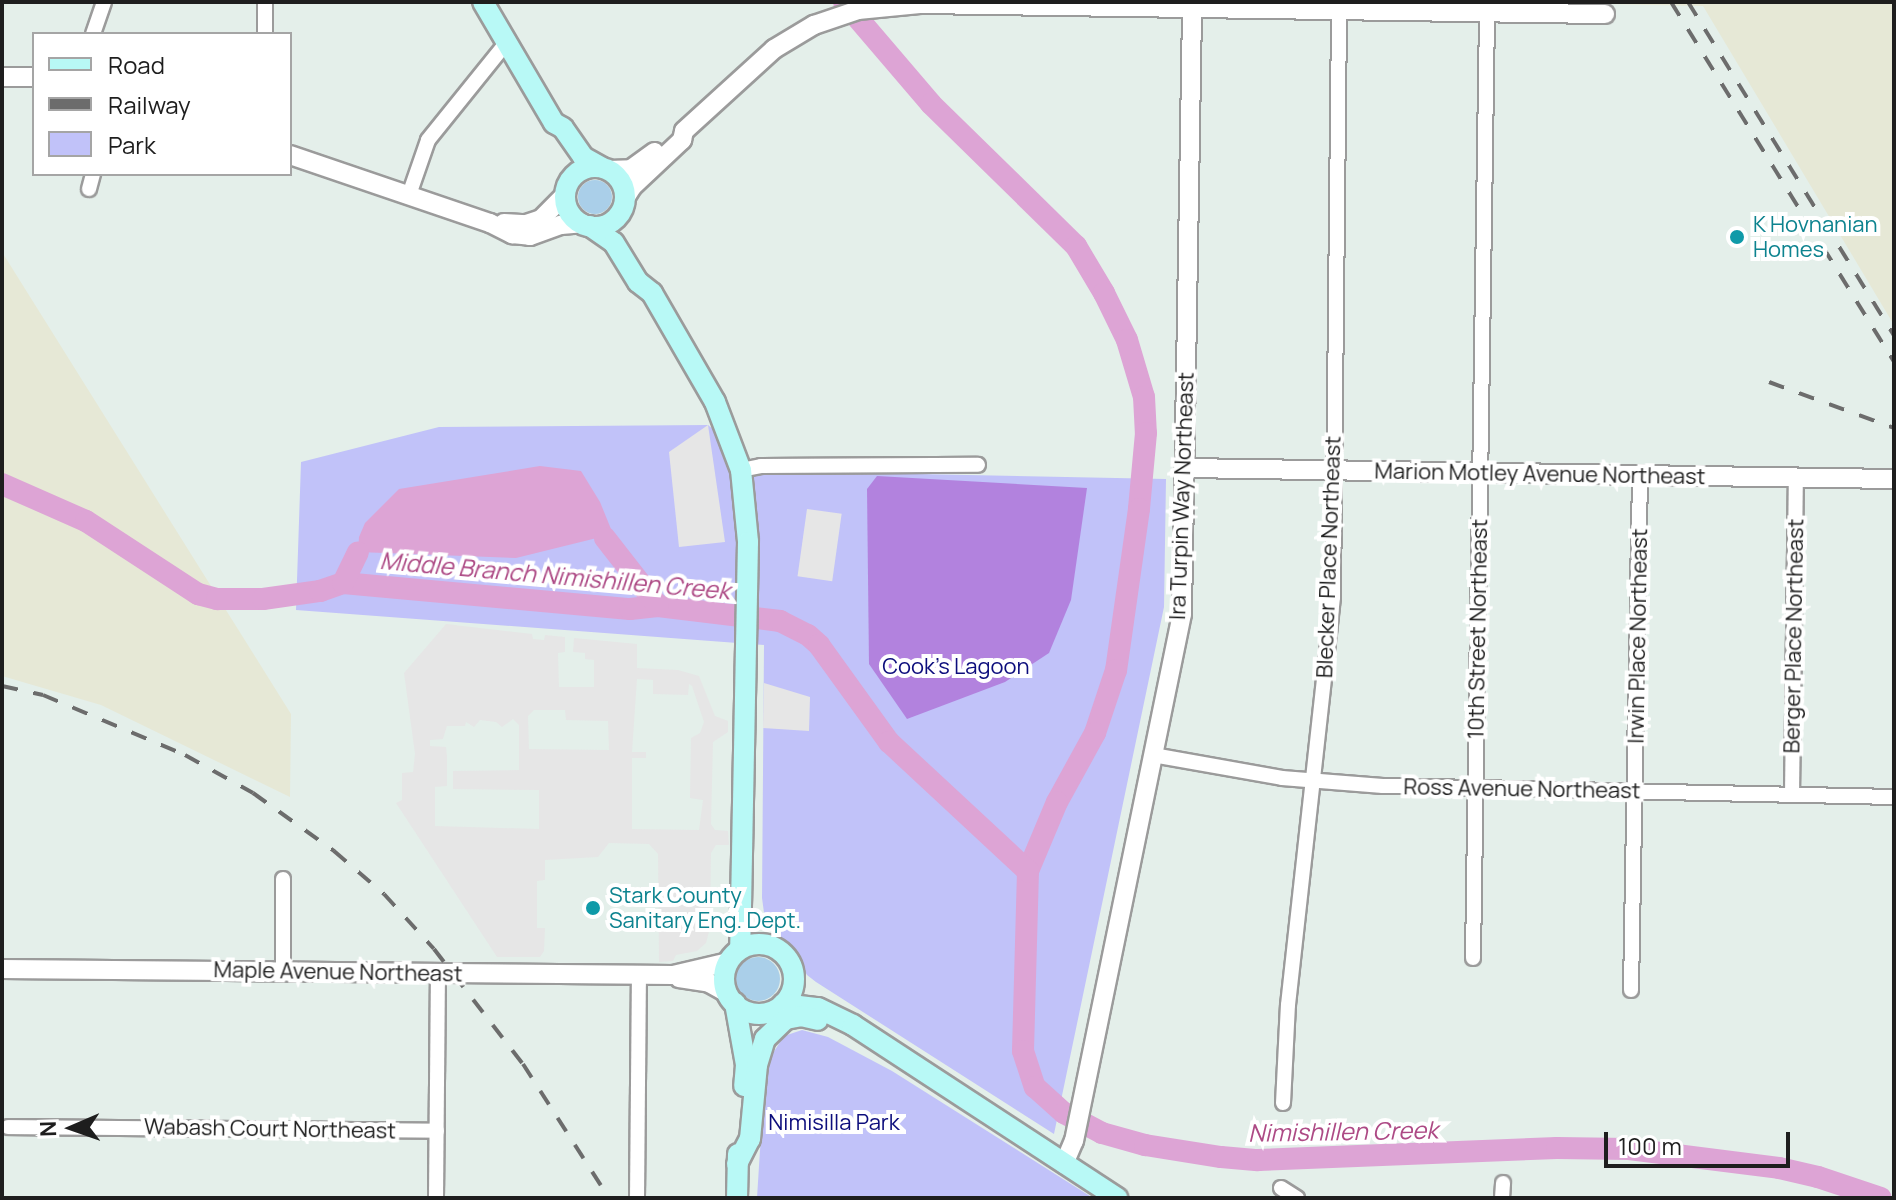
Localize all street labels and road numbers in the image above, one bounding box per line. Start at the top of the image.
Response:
street label: Ira Turpin Way Northeast [1164,372,1200,620]
street label: Blecker Place Northeast [1312,435,1346,679]
street label: Marion Motley Avenue Northeast [1374,458,1706,490]
street label: Berger Place Northeast [1779,518,1809,754]
street label: 10th Street Northeast [1463,519,1493,739]
street label: Irwin Place Northeast [1623,528,1653,744]
street label: Ross Avenue Northeast [1403,774,1641,804]
street label: Maple Avenue Northeast [213,957,463,987]
street label: Wabash Court Northeast [144,1114,396,1144]

